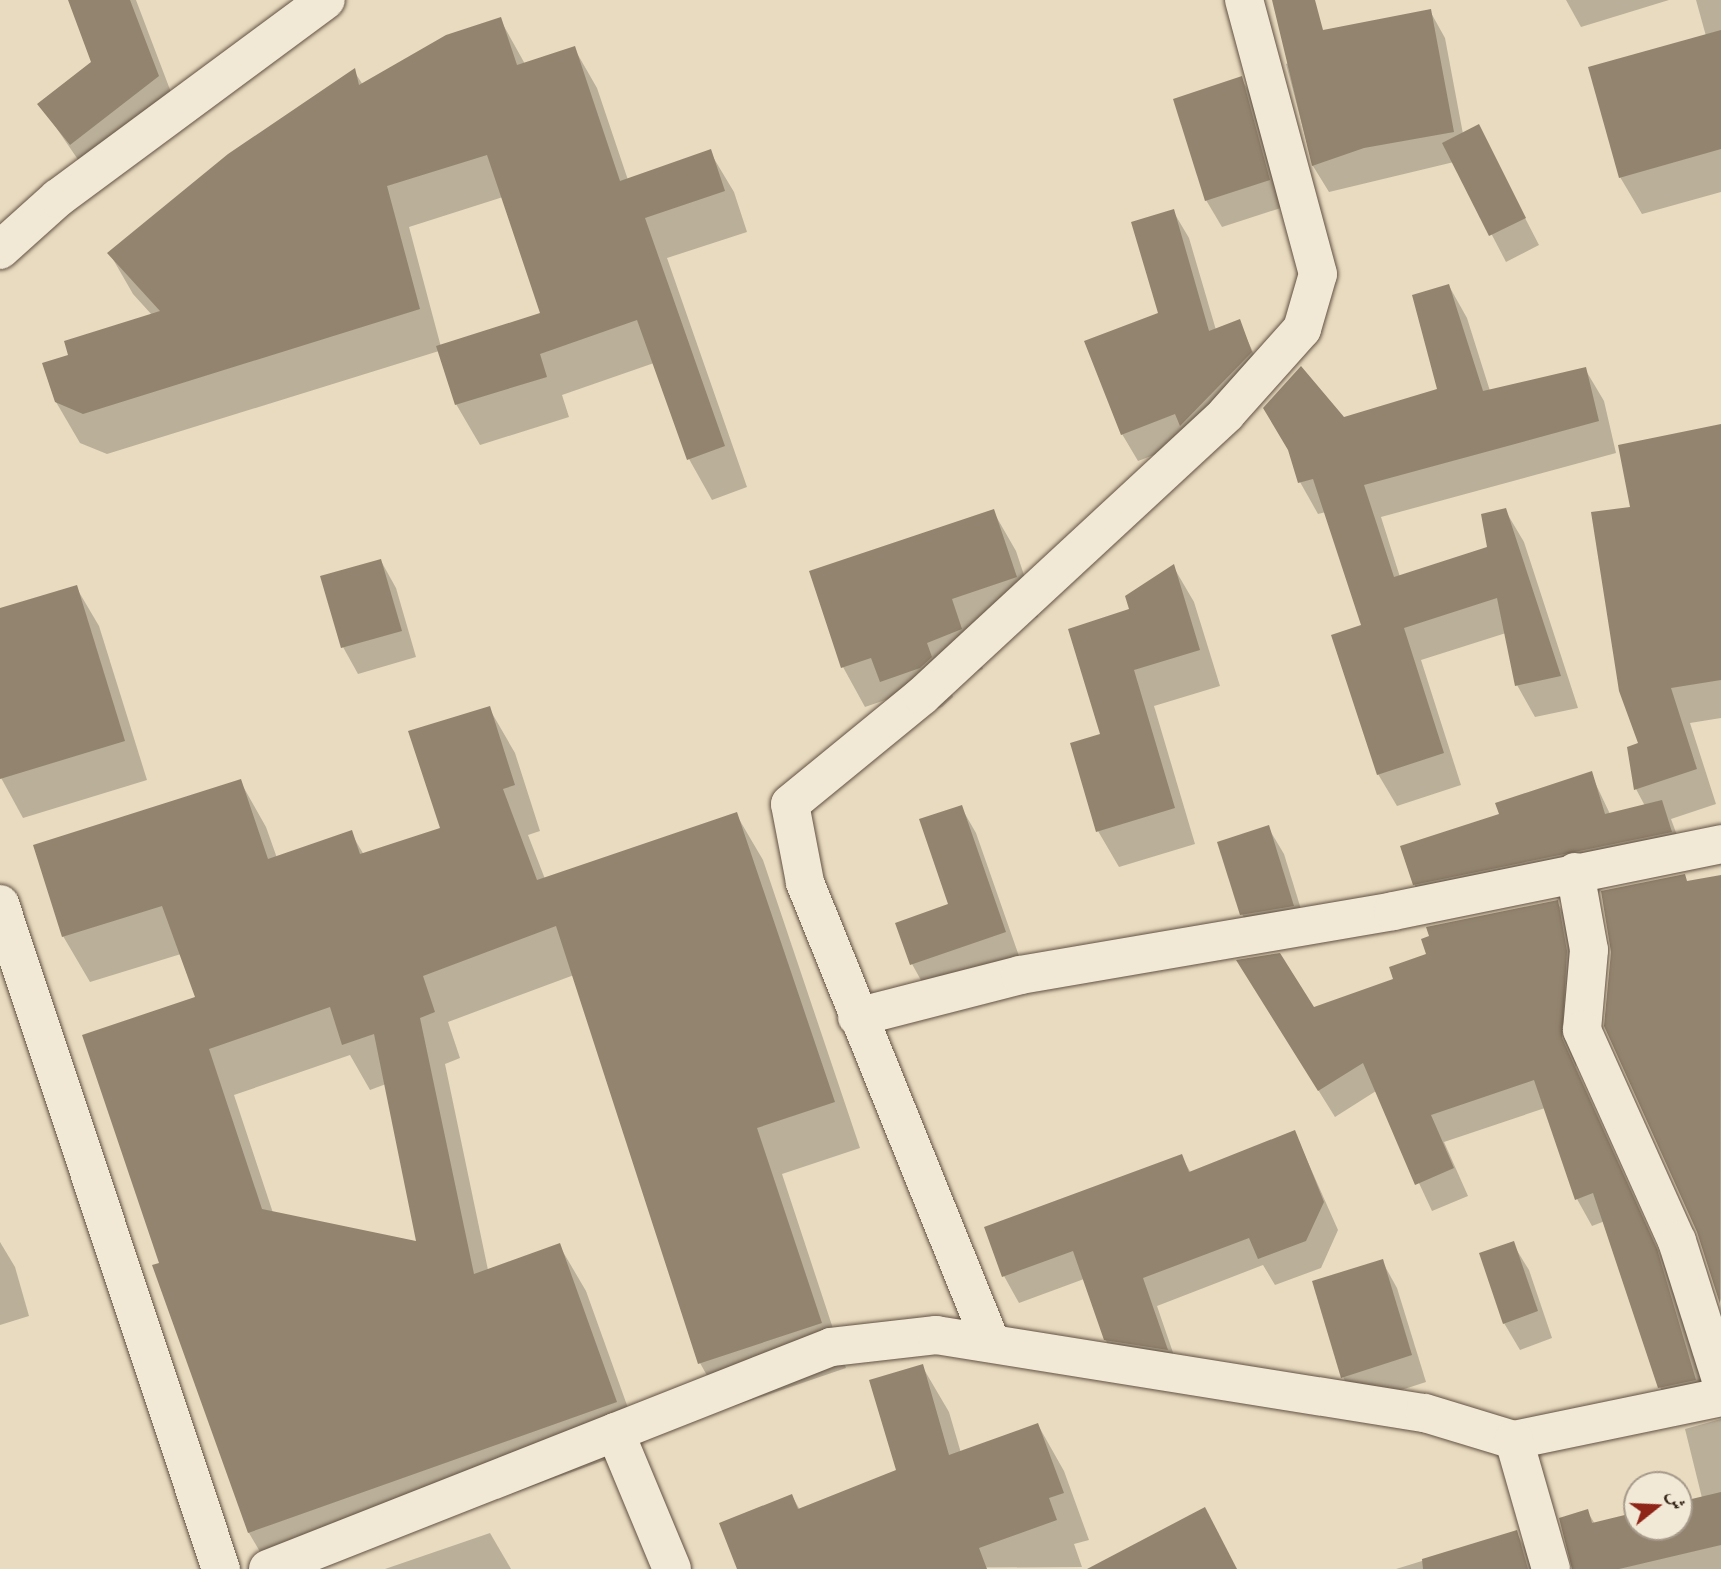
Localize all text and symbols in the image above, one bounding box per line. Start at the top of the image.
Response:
north arrow [1623,1471,1693,1541]
text: ش [1663,1487,1690,1512]

